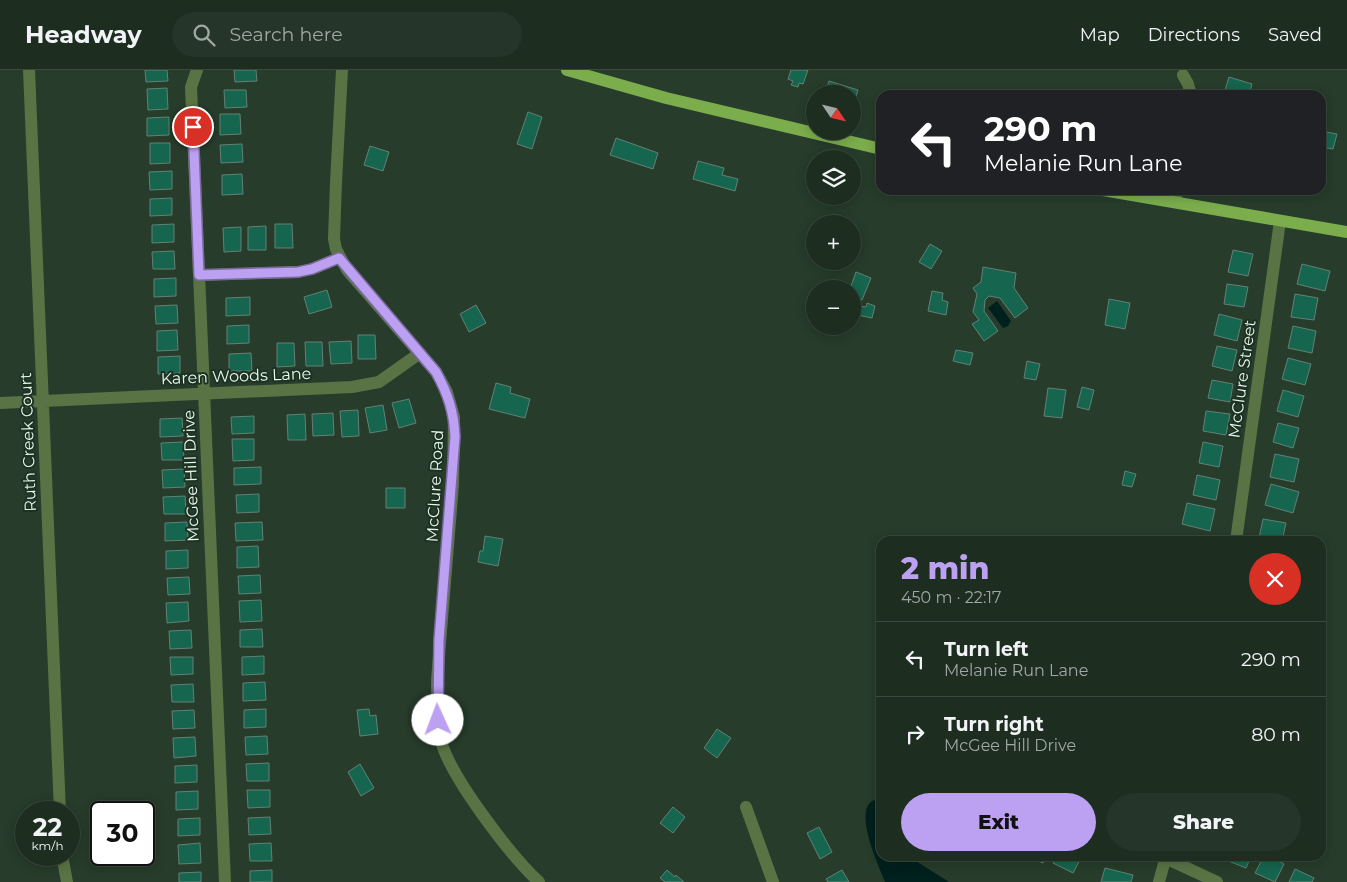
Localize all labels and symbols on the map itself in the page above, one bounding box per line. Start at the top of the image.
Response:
north arrow [806,85,861,140]
pin [172,106,214,148]
street label: McClure Street [1224,318,1260,439]
street label: Karen Woods Lane [160,364,312,388]
street label: Ruth Creek Court [16,372,40,512]
street label: McGee Hill Drive [179,410,203,542]
street label: McClure Road [423,429,447,543]
position arrow [411,693,463,745]
speed limit sign: 30 [90,801,155,866]

